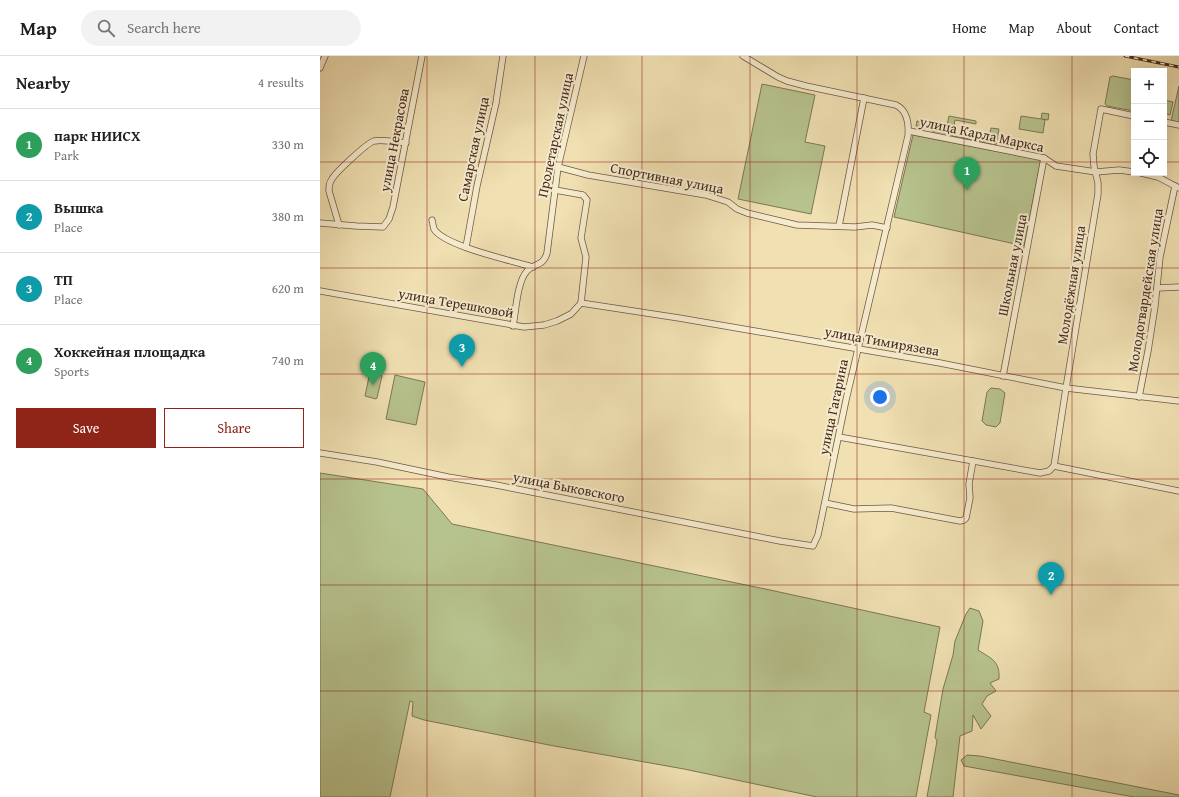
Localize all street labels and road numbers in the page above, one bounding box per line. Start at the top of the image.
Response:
street label: Пролетарская улица [532,70,578,199]
street label: улица Некрасова [374,86,414,194]
street label: Самарская улица [452,94,494,203]
street label: улица Карла Маркса [917,111,1046,157]
street label: Спортивная улица [609,157,726,199]
street label: Молодогвардейская улица [1122,206,1168,373]
street label: Школьная улица [992,212,1032,318]
street label: Молодёжная улица [1052,224,1090,346]
street label: улица Терешковой [396,283,515,323]
street label: улица Тимирязева [822,321,941,361]
street label: улица Гагарина [813,357,853,458]
street label: улица Быковского [510,466,627,508]

